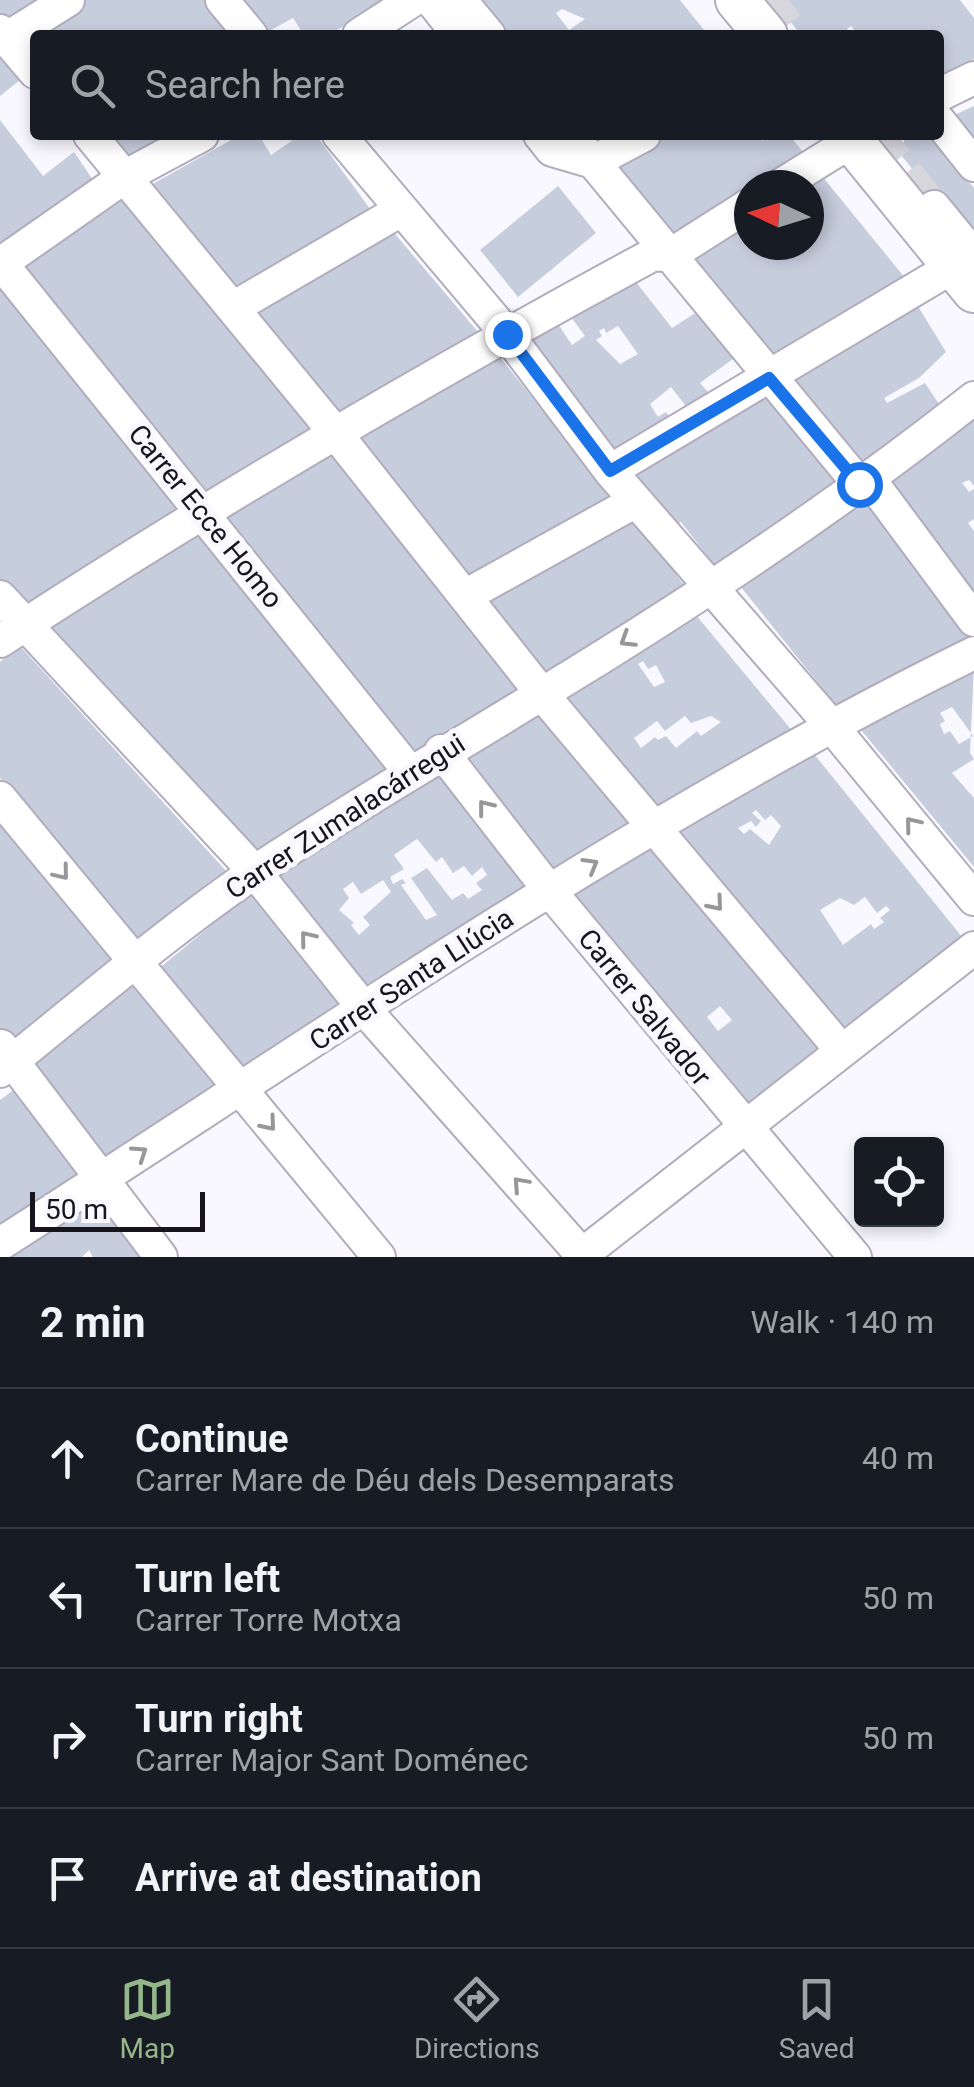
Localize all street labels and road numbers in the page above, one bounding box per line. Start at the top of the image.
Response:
street label: Carrer Ecce Homo [121,418,290,615]
street label: Carrer Zumalacárregui [219,727,471,906]
street label: Carrer Santa Llúcia [303,901,519,1058]
street label: Carrer Salvador [571,922,718,1093]

